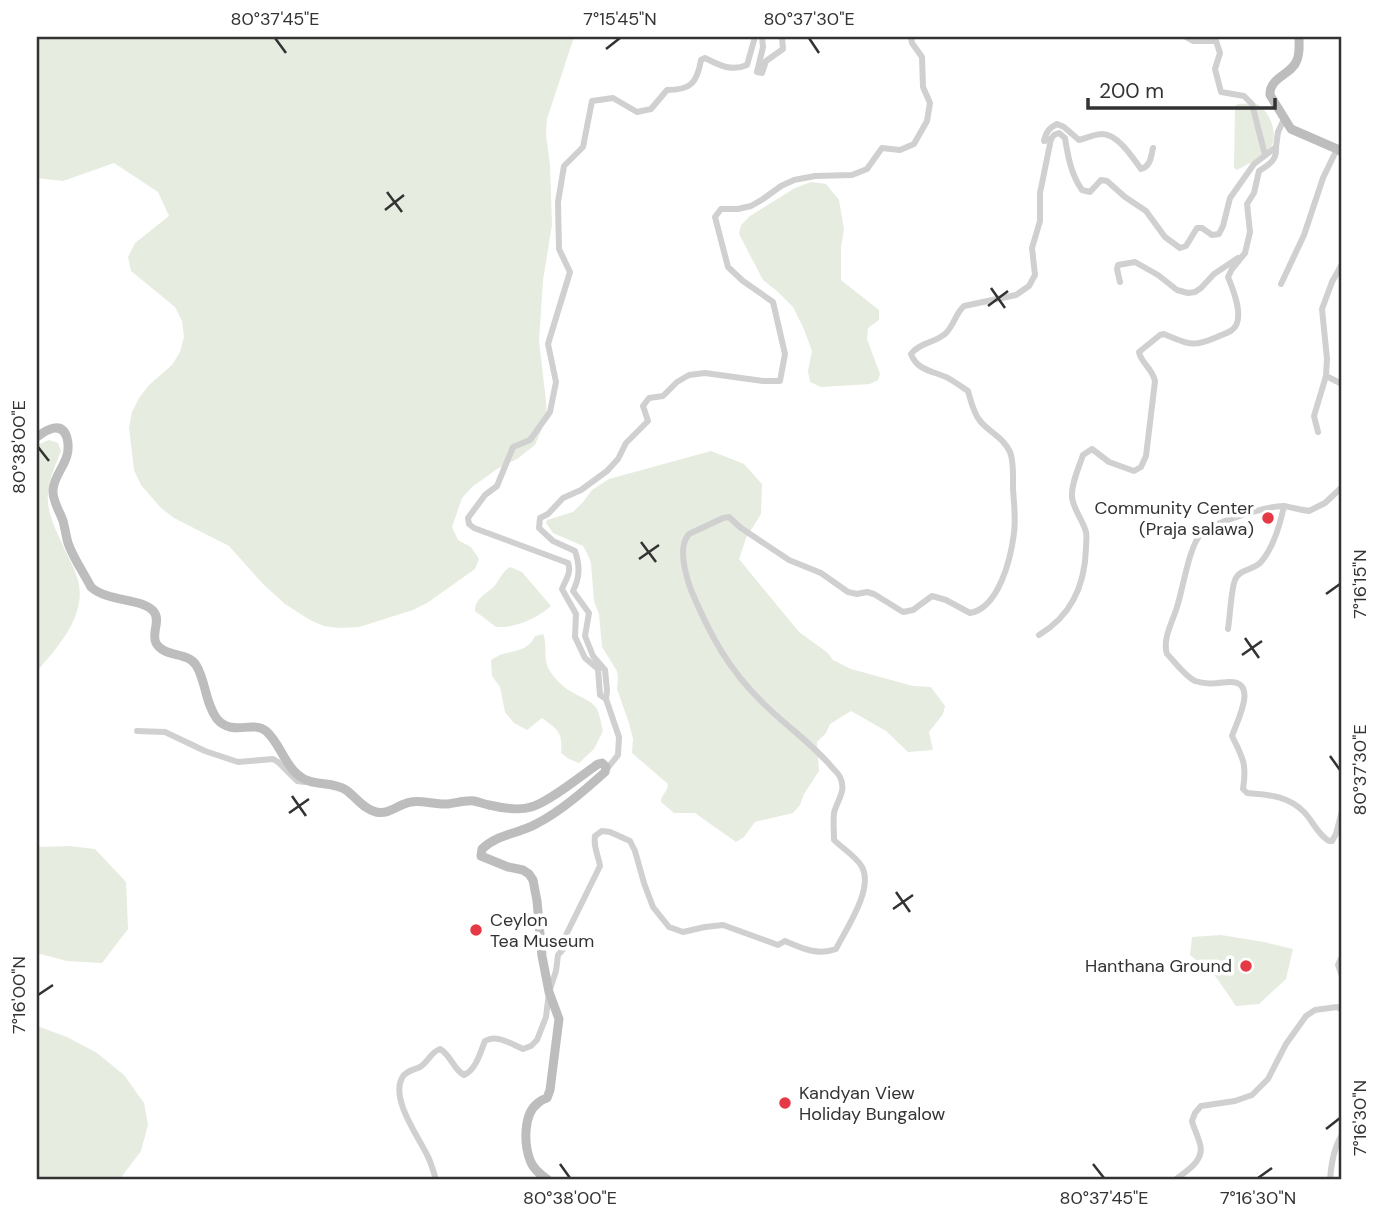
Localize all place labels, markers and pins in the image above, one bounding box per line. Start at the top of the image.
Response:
place label: Community Center (Praja salawa) [1094,496,1254,541]
marker: Community Center (Praja salawa) [1260,510,1276,526]
place label: Ceylon Tea Museum [490,908,594,953]
marker: Ceylon Tea Museum [468,922,484,938]
place label: Hanthana Ground [1085,954,1232,978]
marker: Hanthana Ground [1238,958,1254,974]
place label: Kandyan View Holiday Bungalow [799,1081,946,1126]
marker: Kandyan View Holiday Bungalow [777,1095,793,1111]

